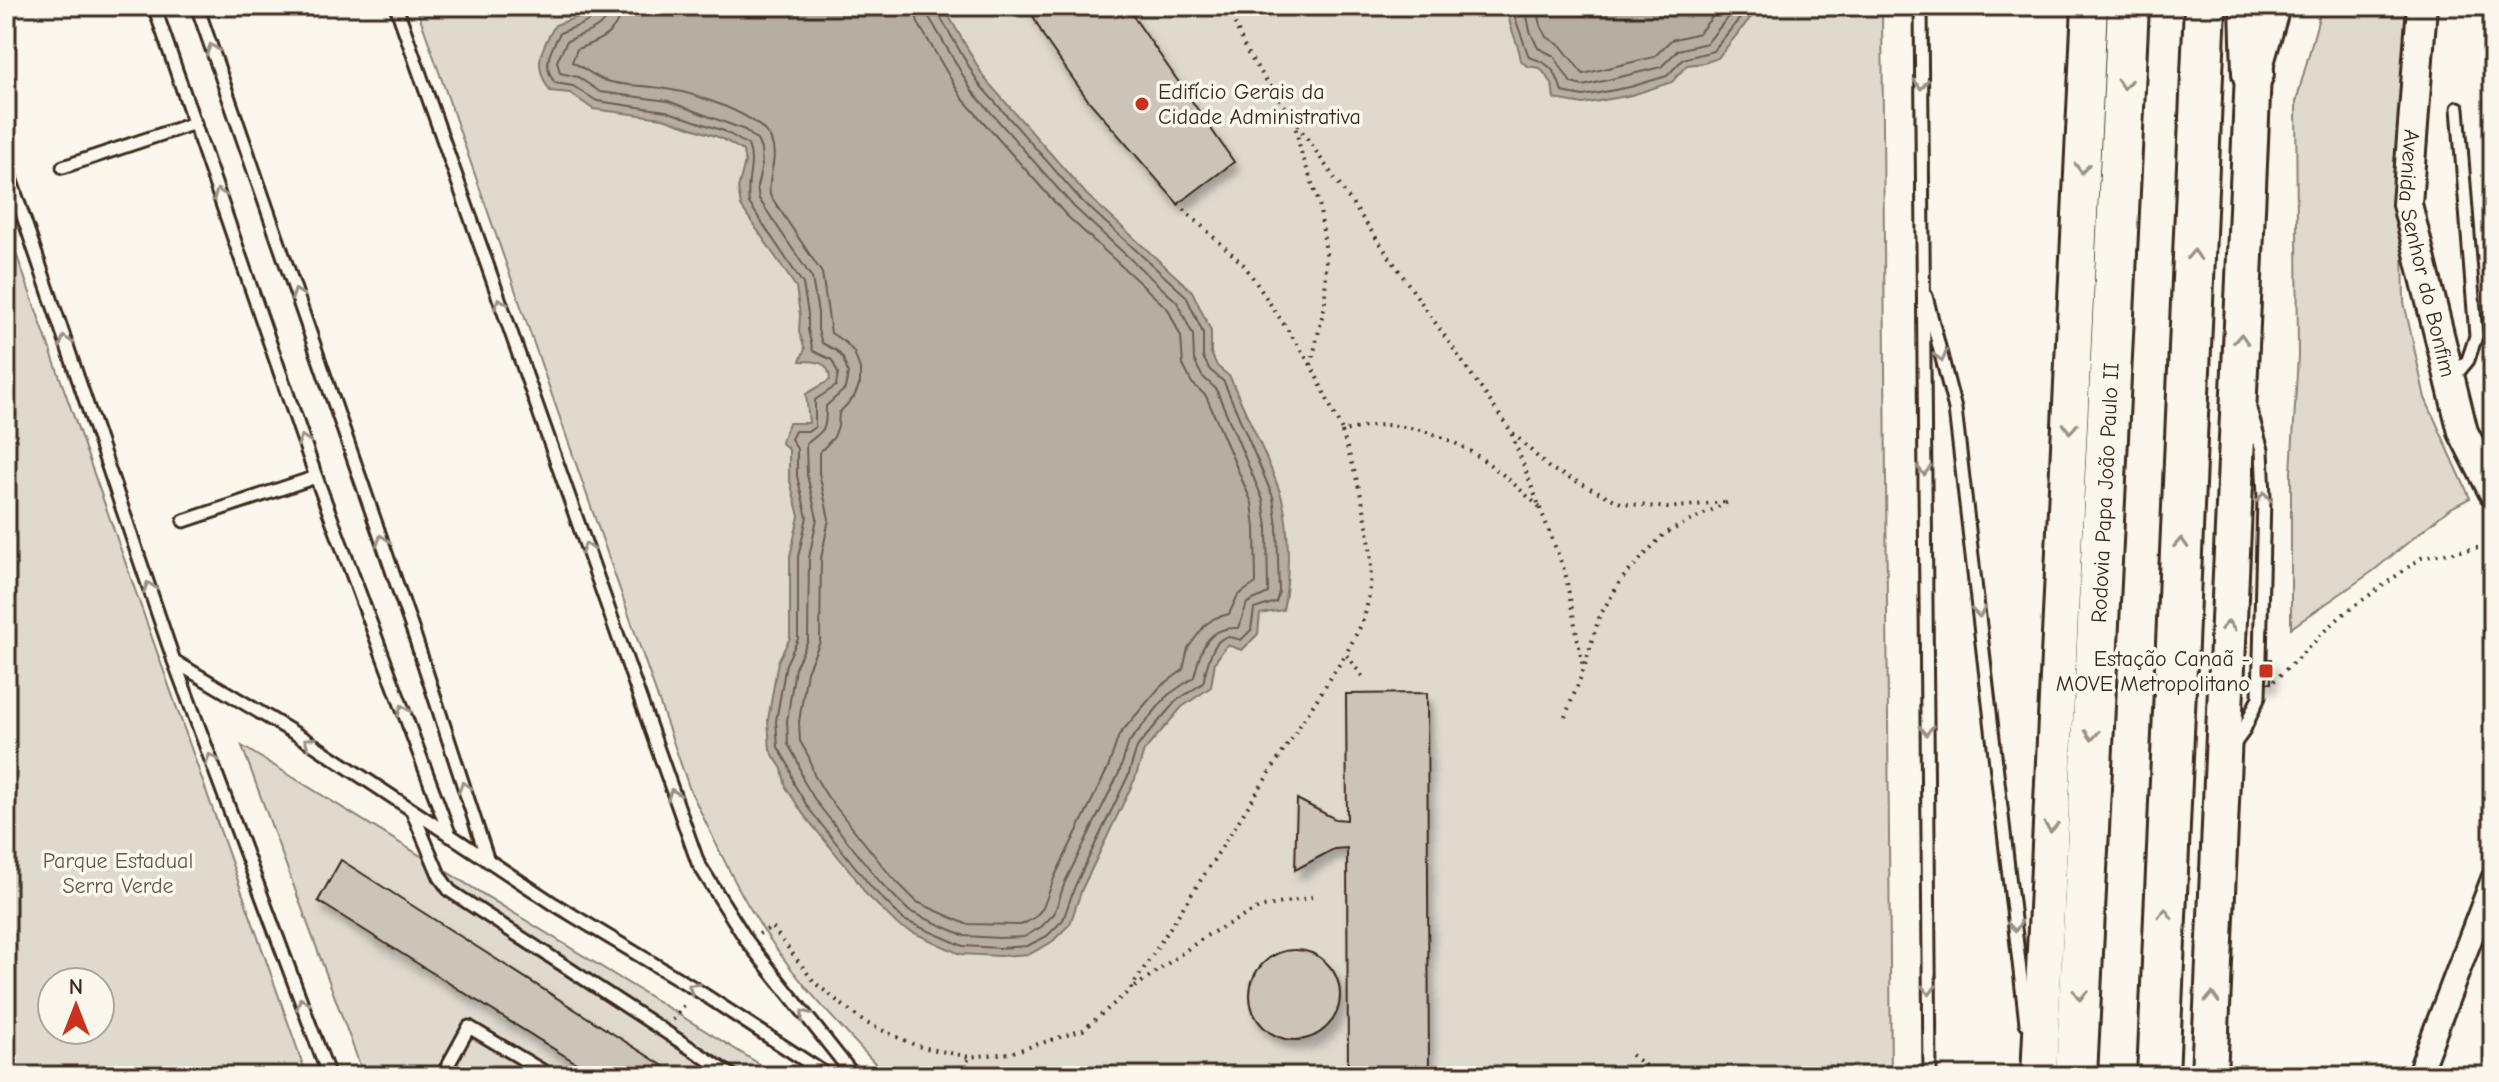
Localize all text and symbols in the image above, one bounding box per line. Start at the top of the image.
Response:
one-way arrow [205,42,221,56]
one-way arrow [1912,78,1930,91]
one-way arrow [2116,78,2133,91]
place label: Edifício Gerais da Cidade Administrativa [1158,79,1361,130]
marker: Edifício Gerais da Cidade Administrativa [1133,95,1151,113]
street label: Avenida Senhor do Bonfim [2393,128,2461,380]
one-way arrow [2074,162,2091,175]
one-way arrow [213,188,229,202]
one-way arrow [2185,248,2202,261]
one-way arrow [290,288,306,302]
one-way arrow [494,297,510,311]
one-way arrow [2232,332,2249,345]
one-way arrow [59,335,75,349]
one-way arrow [1932,348,1949,362]
street label: Rodovia Papa João Paulo II [2086,362,2125,624]
one-way arrow [2062,421,2079,434]
one-way arrow [297,434,313,448]
one-way arrow [1915,464,1932,477]
one-way arrow [2255,490,2273,503]
one-way arrow [375,534,392,548]
one-way arrow [2173,536,2190,549]
one-way arrow [580,542,596,556]
one-way arrow [142,581,158,595]
one-way arrow [1970,606,1987,619]
one-way arrow [2219,619,2236,632]
place label: Estação Canaã - MOVE Metropolitano [2056,646,2250,697]
marker: Estação Canaã - MOVE Metropolitano [2257,662,2275,680]
one-way arrow [396,704,413,718]
one-way arrow [1918,724,1935,737]
one-way arrow [2083,729,2100,742]
one-way arrow [303,737,318,752]
one-way arrow [204,753,221,767]
one-way arrow [458,780,474,794]
one-way arrow [667,787,683,801]
one-way arrow [2042,821,2059,834]
park label: Parque Estadual Serra Verde [43,848,193,899]
one-way arrow [2156,907,2173,920]
one-way arrow [2007,920,2024,933]
north arrow [36,966,116,1046]
text: N [69,974,83,1000]
one-way arrow [687,982,702,997]
one-way arrow [1921,984,1938,997]
one-way arrow [2072,989,2089,1002]
one-way arrow [2204,991,2221,1004]
one-way arrow [295,997,312,1011]
one-way arrow [801,1009,815,1024]

